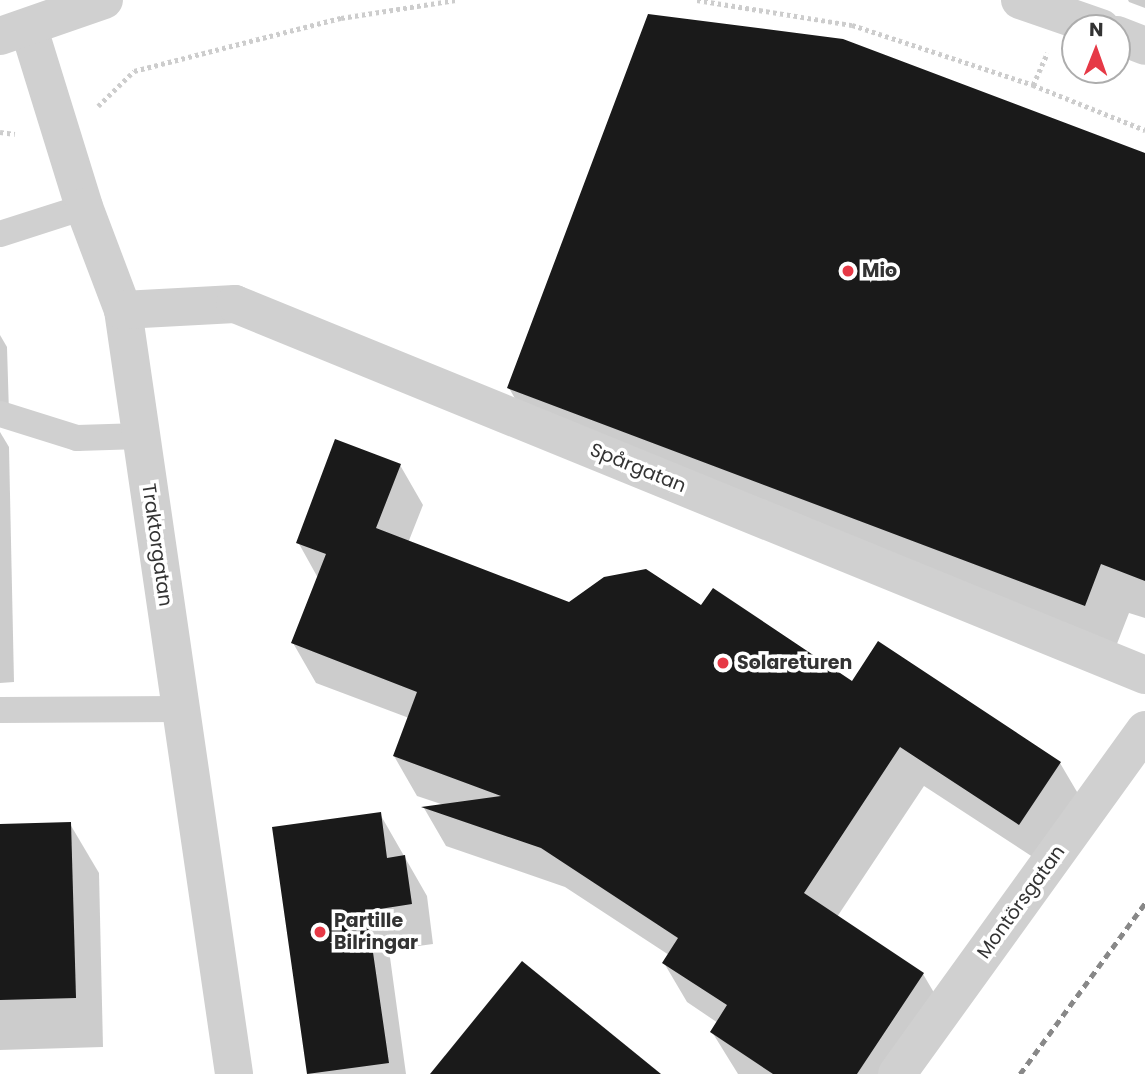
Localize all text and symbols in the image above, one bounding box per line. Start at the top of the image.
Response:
north arrow [1061,14,1131,84]
text: N [1089,16,1104,43]
place label: Mio [862,260,897,282]
marker: Mio [840,263,856,279]
street label: Spårgatan [587,438,689,498]
street label: Traktorgatan [137,482,177,608]
place label: Solareturen [737,652,852,674]
marker: Solareturen [715,655,731,671]
street label: Montörsgatan [972,841,1070,963]
place label: Partille Bilringar [334,910,418,954]
marker: Partille Bilringar [312,924,328,940]

